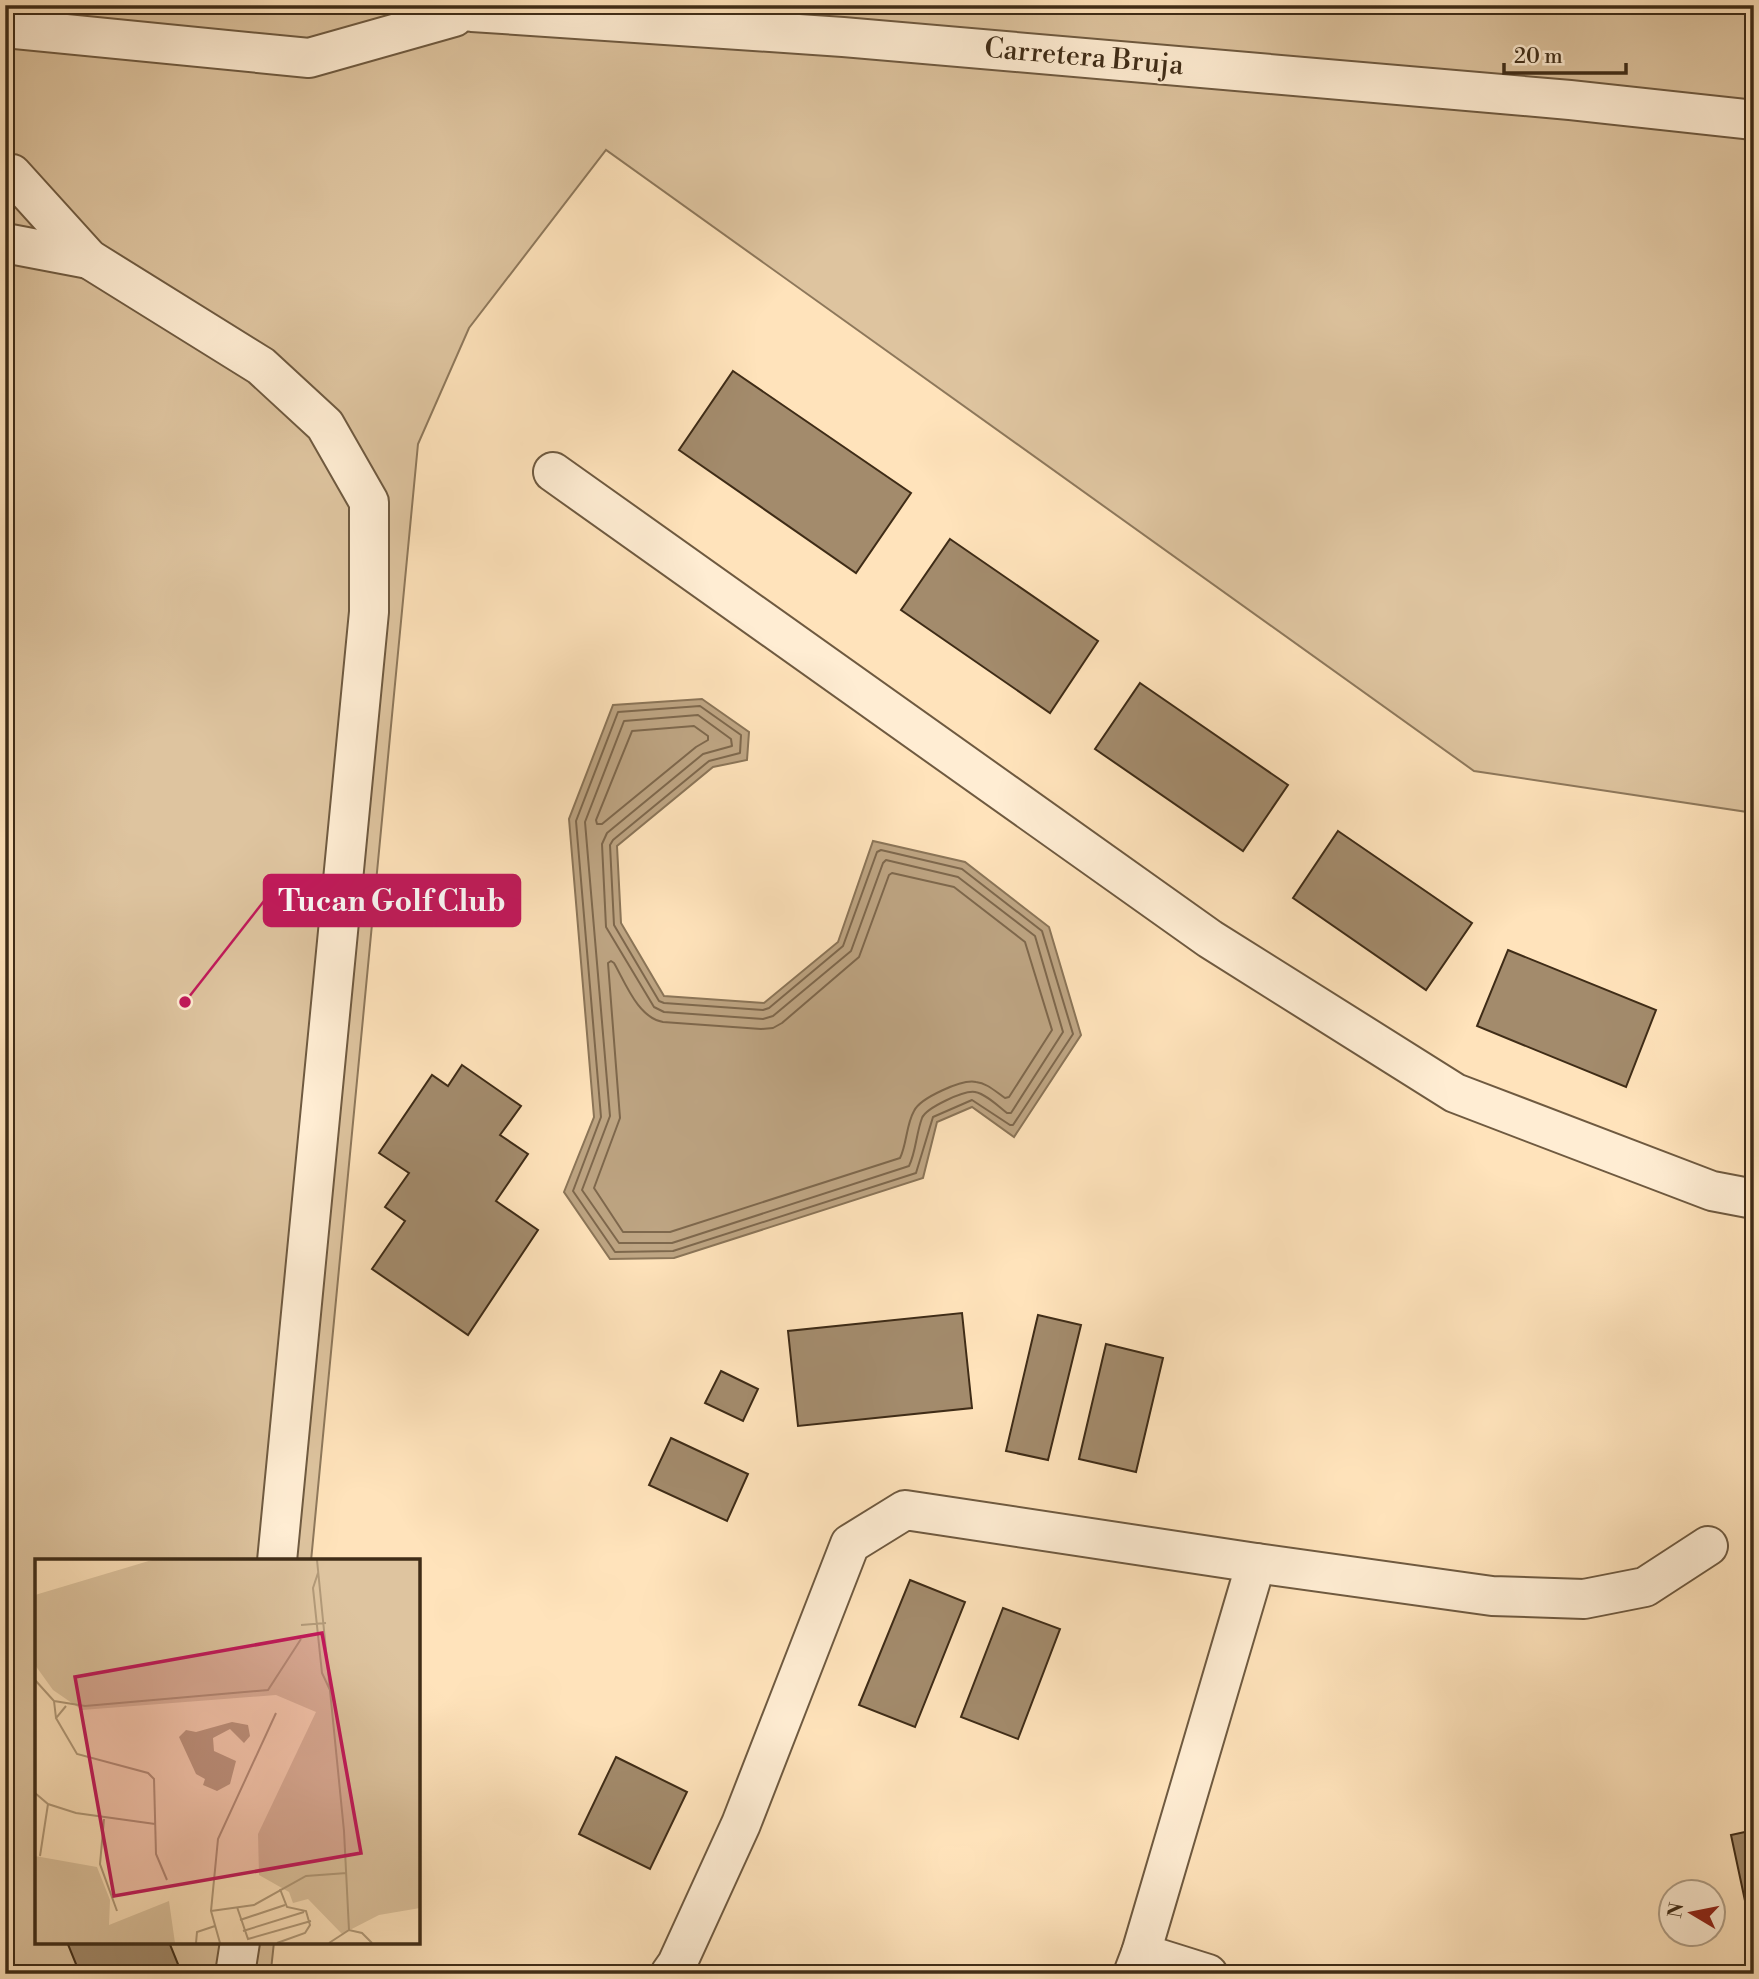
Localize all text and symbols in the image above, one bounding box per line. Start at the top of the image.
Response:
street label: Carretera Bruja [983,31,1186,83]
scale bar [1504,32,1626,76]
text: 20 m [1514,44,1563,70]
callout: Tucan Golf Club [264,875,520,926]
text: Tucan Golf Club [278,883,506,921]
inset map [35,1559,420,1944]
north arrow [1658,1878,1728,1948]
text: N [1663,1901,1689,1920]

